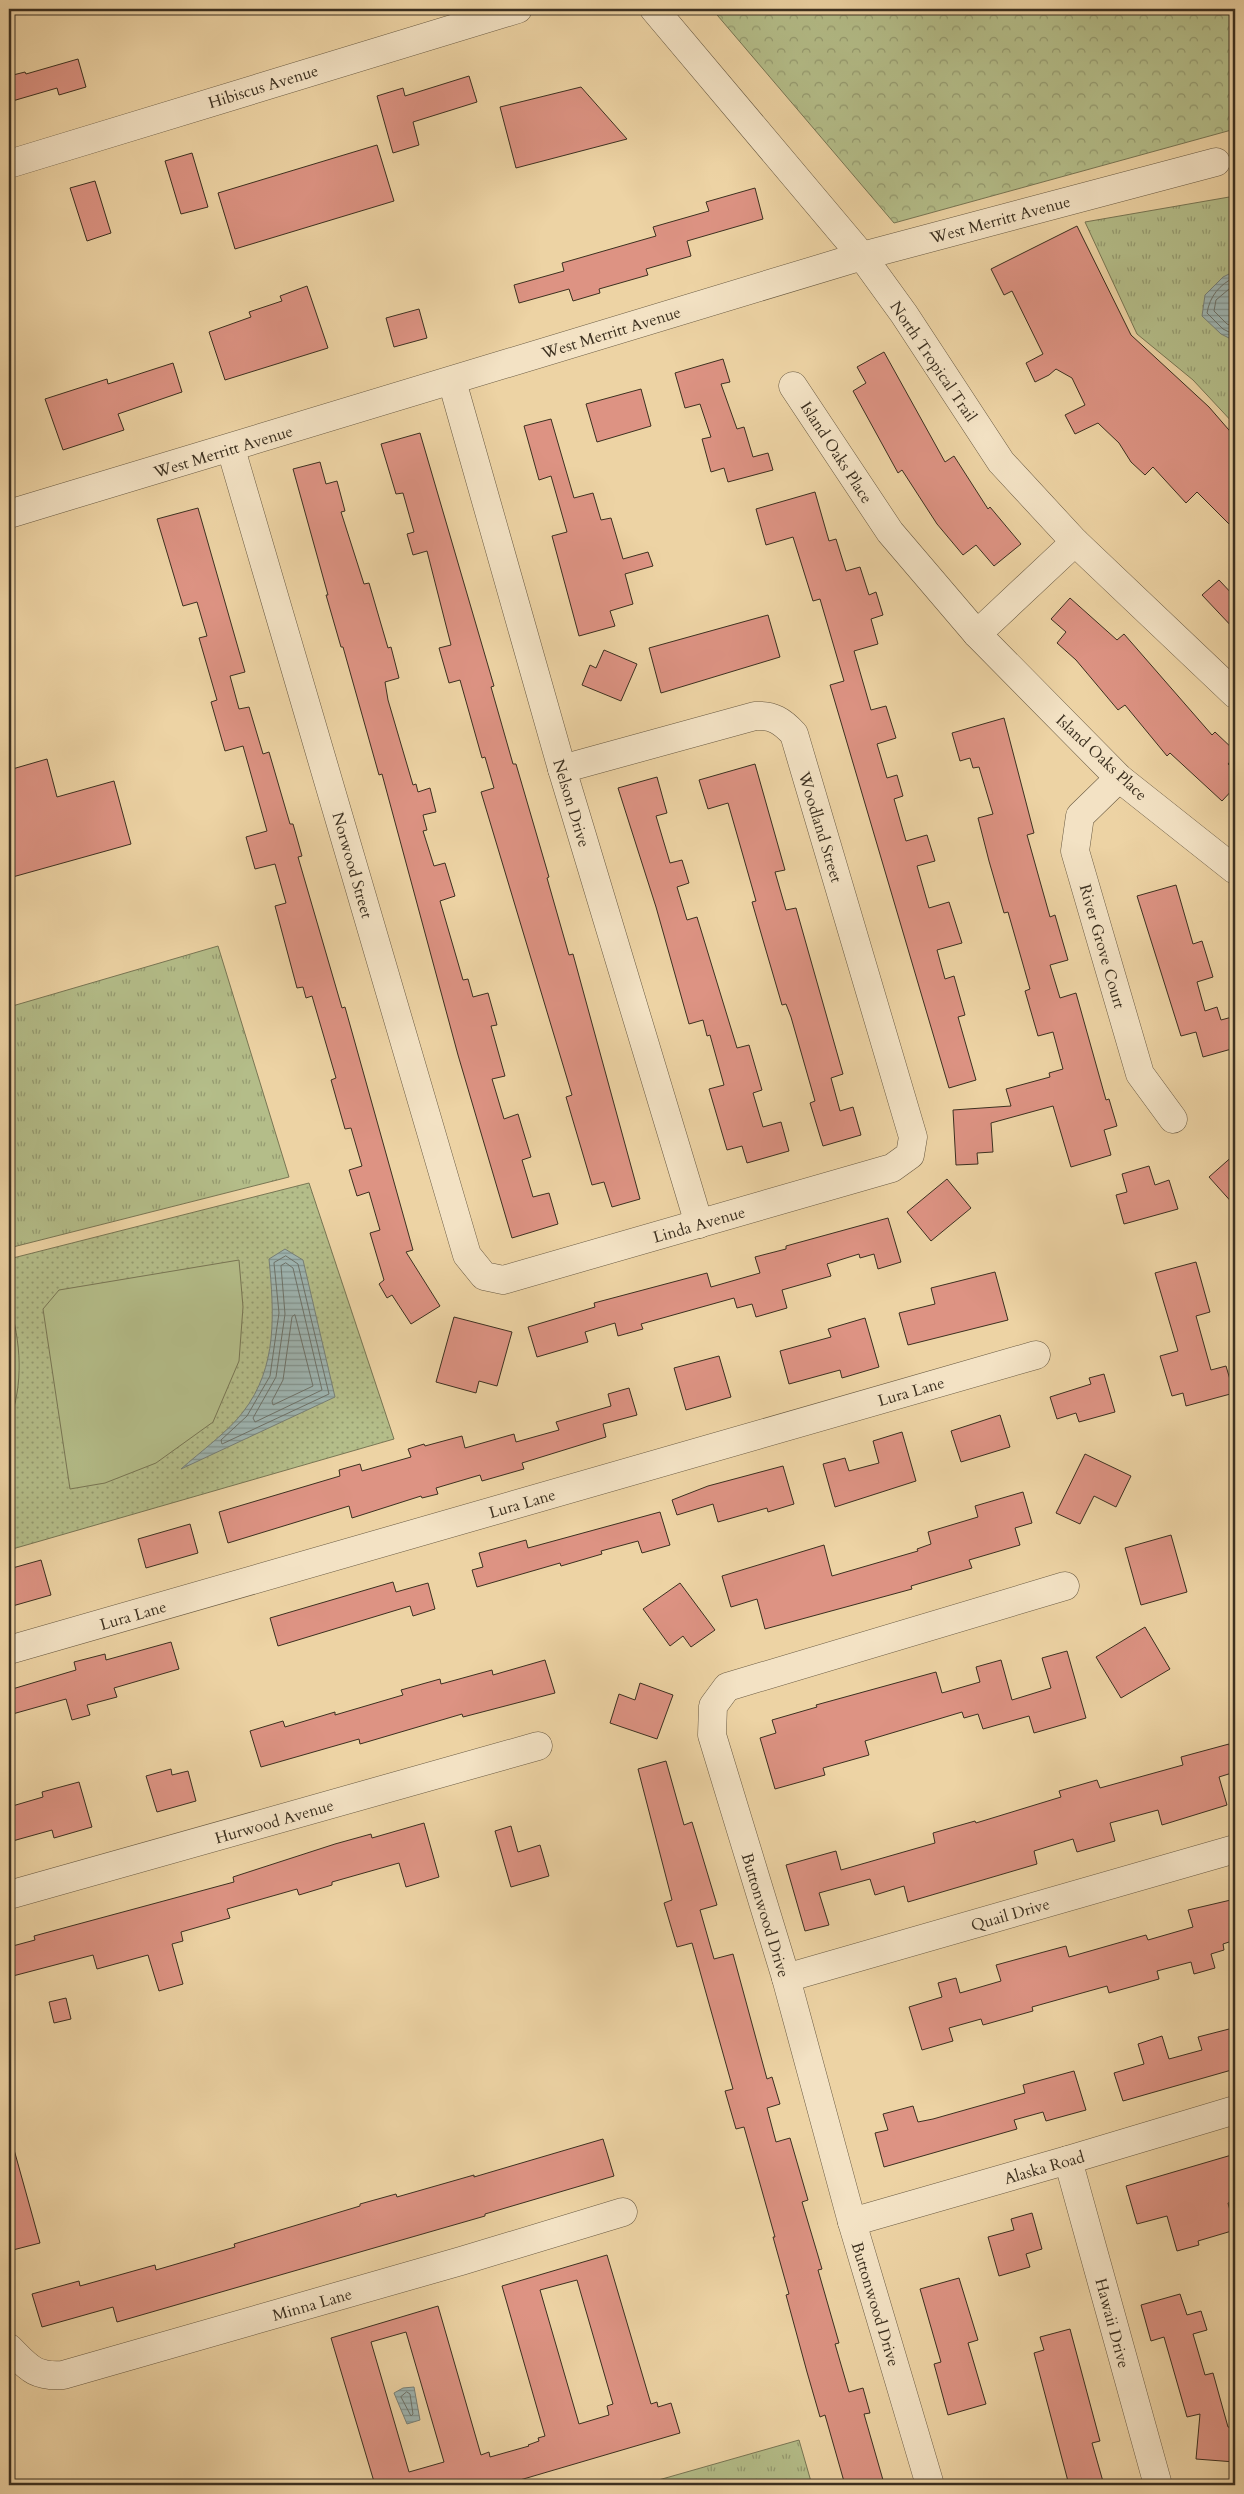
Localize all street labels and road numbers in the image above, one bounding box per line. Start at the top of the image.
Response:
street label: Hibiscus Avenue [206,60,321,114]
street label: West Merritt Avenue [927,191,1073,250]
street label: North Tropical Trail [885,297,982,426]
street label: West Merritt Avenue [538,301,684,365]
street label: Island Oaks Place [795,397,877,508]
street label: West Merritt Avenue [150,420,296,484]
street label: Island Oaks Place [1051,710,1152,806]
street label: Nelson Drive [547,757,595,850]
street label: Woodland Street [792,768,847,885]
street label: Norwood Street [326,810,378,921]
street label: River Grove Court [1074,882,1130,1011]
street label: Linda Avenue [651,1201,748,1249]
street label: Lura Lane [875,1372,947,1412]
street label: Lura Lane [486,1484,558,1524]
street label: Lura Lane [97,1596,169,1636]
street label: Hurwood Avenue [212,1794,336,1849]
street label: Buttonwood Drive [736,1850,794,1980]
street label: Quail Drive [968,1893,1052,1937]
street label: Alaska Road [1002,2146,1088,2190]
street label: Buttonwood Drive [846,2239,904,2369]
street label: Hawaii Drive [1089,2276,1135,2371]
street label: Minna Lane [270,2283,355,2327]

